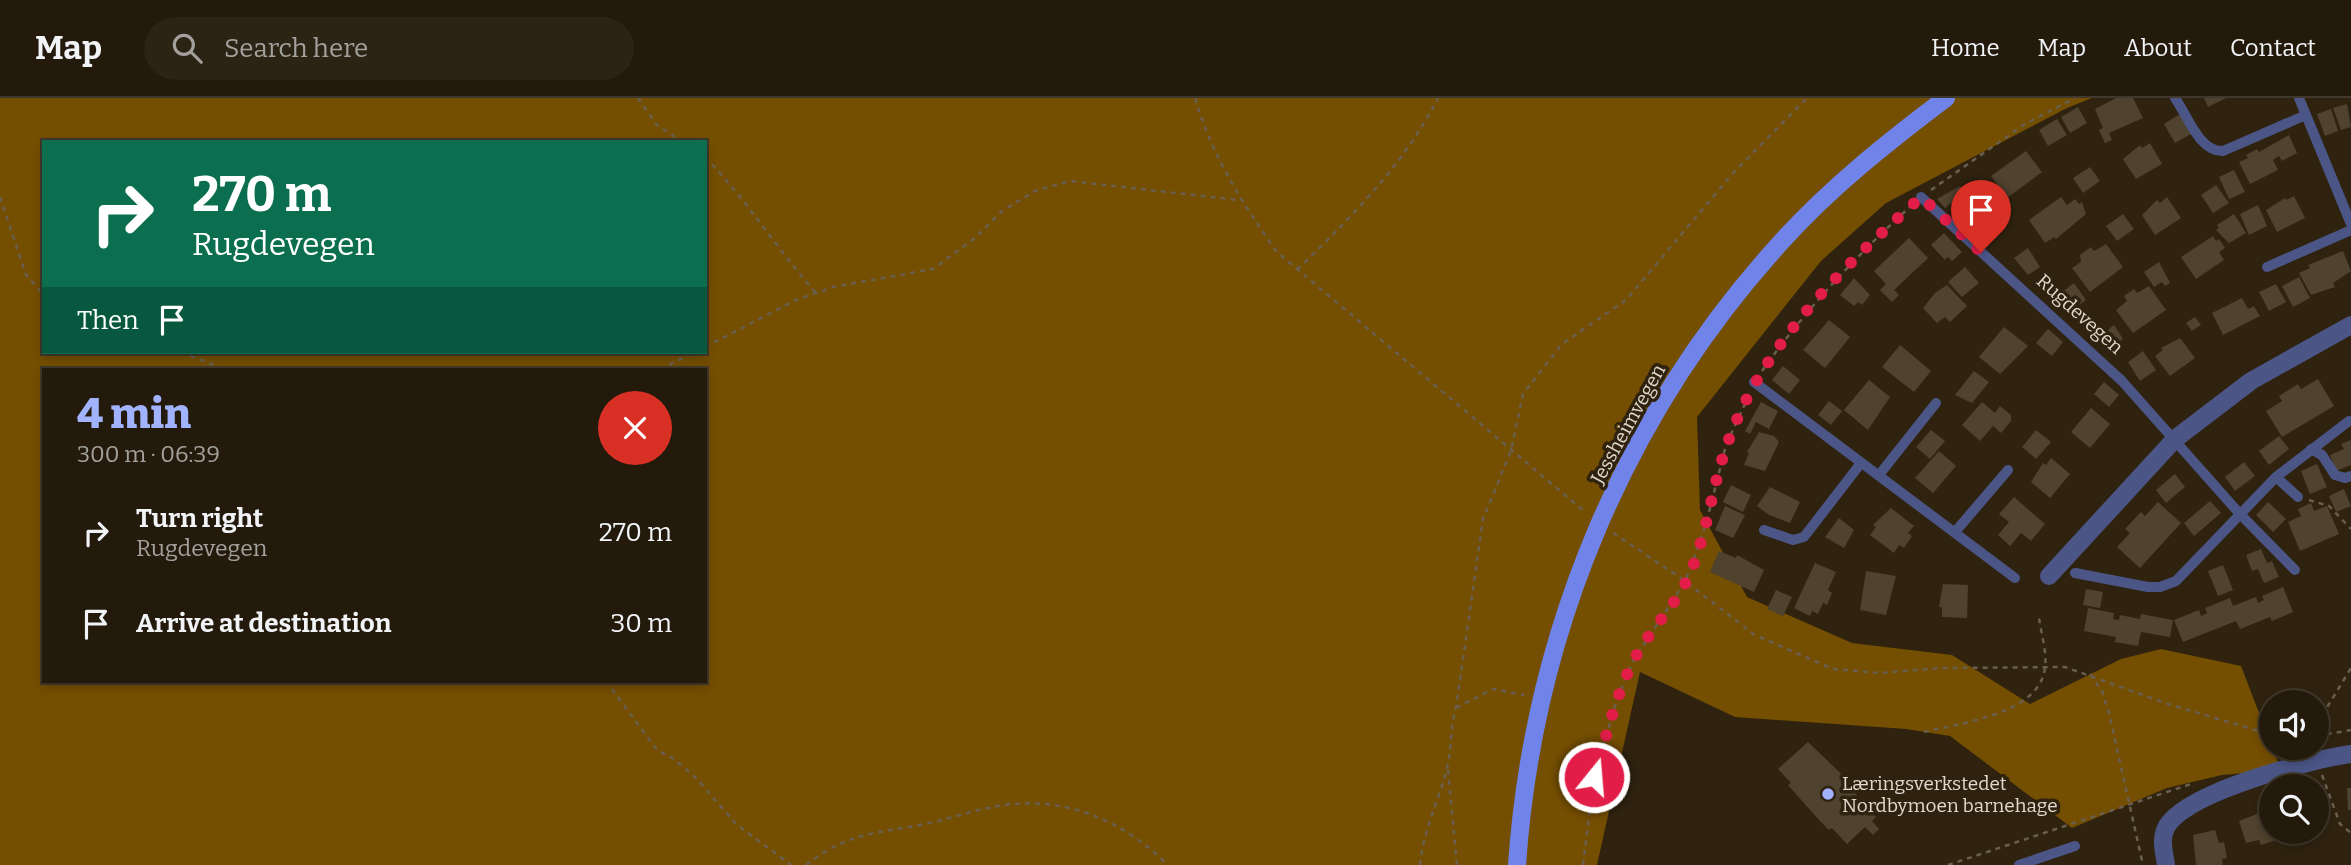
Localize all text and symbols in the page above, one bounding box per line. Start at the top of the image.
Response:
search box [144,17,634,80]
text: Map [35,28,102,68]
icon: search [168,29,206,67]
text: Search here [224,33,368,64]
text: Home [1931,34,2000,62]
text: Map [2038,34,2086,62]
text: About [2124,34,2192,62]
text: Contact [2230,34,2316,62]
text: 270 m [192,165,332,224]
icon: right [77,168,168,259]
pin [1951,180,2011,252]
icon: arrive [1962,191,2000,229]
text: Rugdevegen [192,225,375,263]
street label: Rugdevegen [2032,269,2128,359]
icon: arrive [153,301,191,339]
text: Then [77,305,139,336]
street label: Jessheimvegen [1585,360,1670,489]
text: 4 min [77,389,191,439]
button: close [598,391,672,465]
text: 300 m · 06:39 [77,440,220,468]
text: Turn right [136,503,263,534]
icon: right [77,514,115,552]
text: 270 m [599,517,672,548]
text: Rugdevegen [136,534,267,562]
icon: arrive [77,605,115,643]
text: Arrive at destination [136,608,391,639]
text: 30 m [611,608,672,639]
map controls [2259,690,2329,844]
button: sound [2259,690,2329,760]
position arrow [1557,740,1631,814]
place label: Læringsverkstedet Nordbymoen barnehage [1842,772,2058,817]
button: search [2259,774,2329,844]
marker: Læringsverkstedet Nordbymoen barnehage [1820,786,1836,802]

